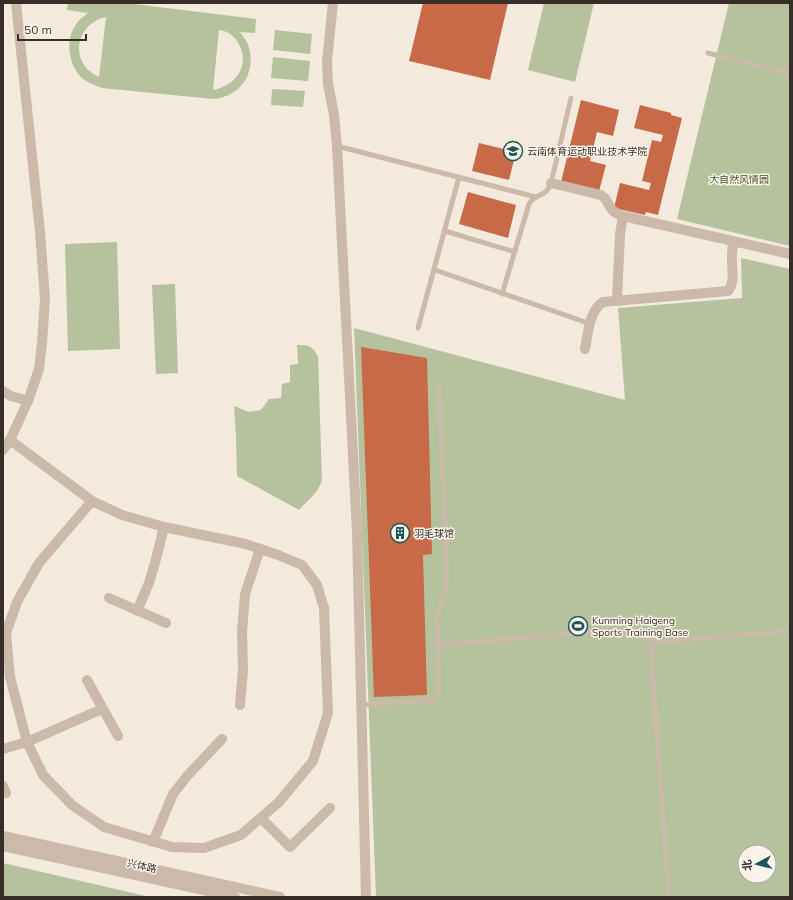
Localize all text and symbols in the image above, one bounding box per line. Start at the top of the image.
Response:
scale bar [18,16,86,42]
text: 50 m [24,22,52,37]
school or university icon: 云南体育运动职业技术学院 [502,140,524,162]
place label: 云南体育运动职业技术学院 [527,145,647,158]
park label: 大自然风情园 [709,173,769,186]
building icon: 羽毛球馆 [389,522,411,544]
place label: 羽毛球馆 [414,527,454,540]
place label: Kunming Haigeng Sports Training Base [592,614,688,639]
sports icon: Kunming Haigeng Sports Training Base [567,615,589,637]
north arrow [737,844,777,884]
street label: 兴体路 [126,856,158,876]
text: 北 [739,859,755,872]

